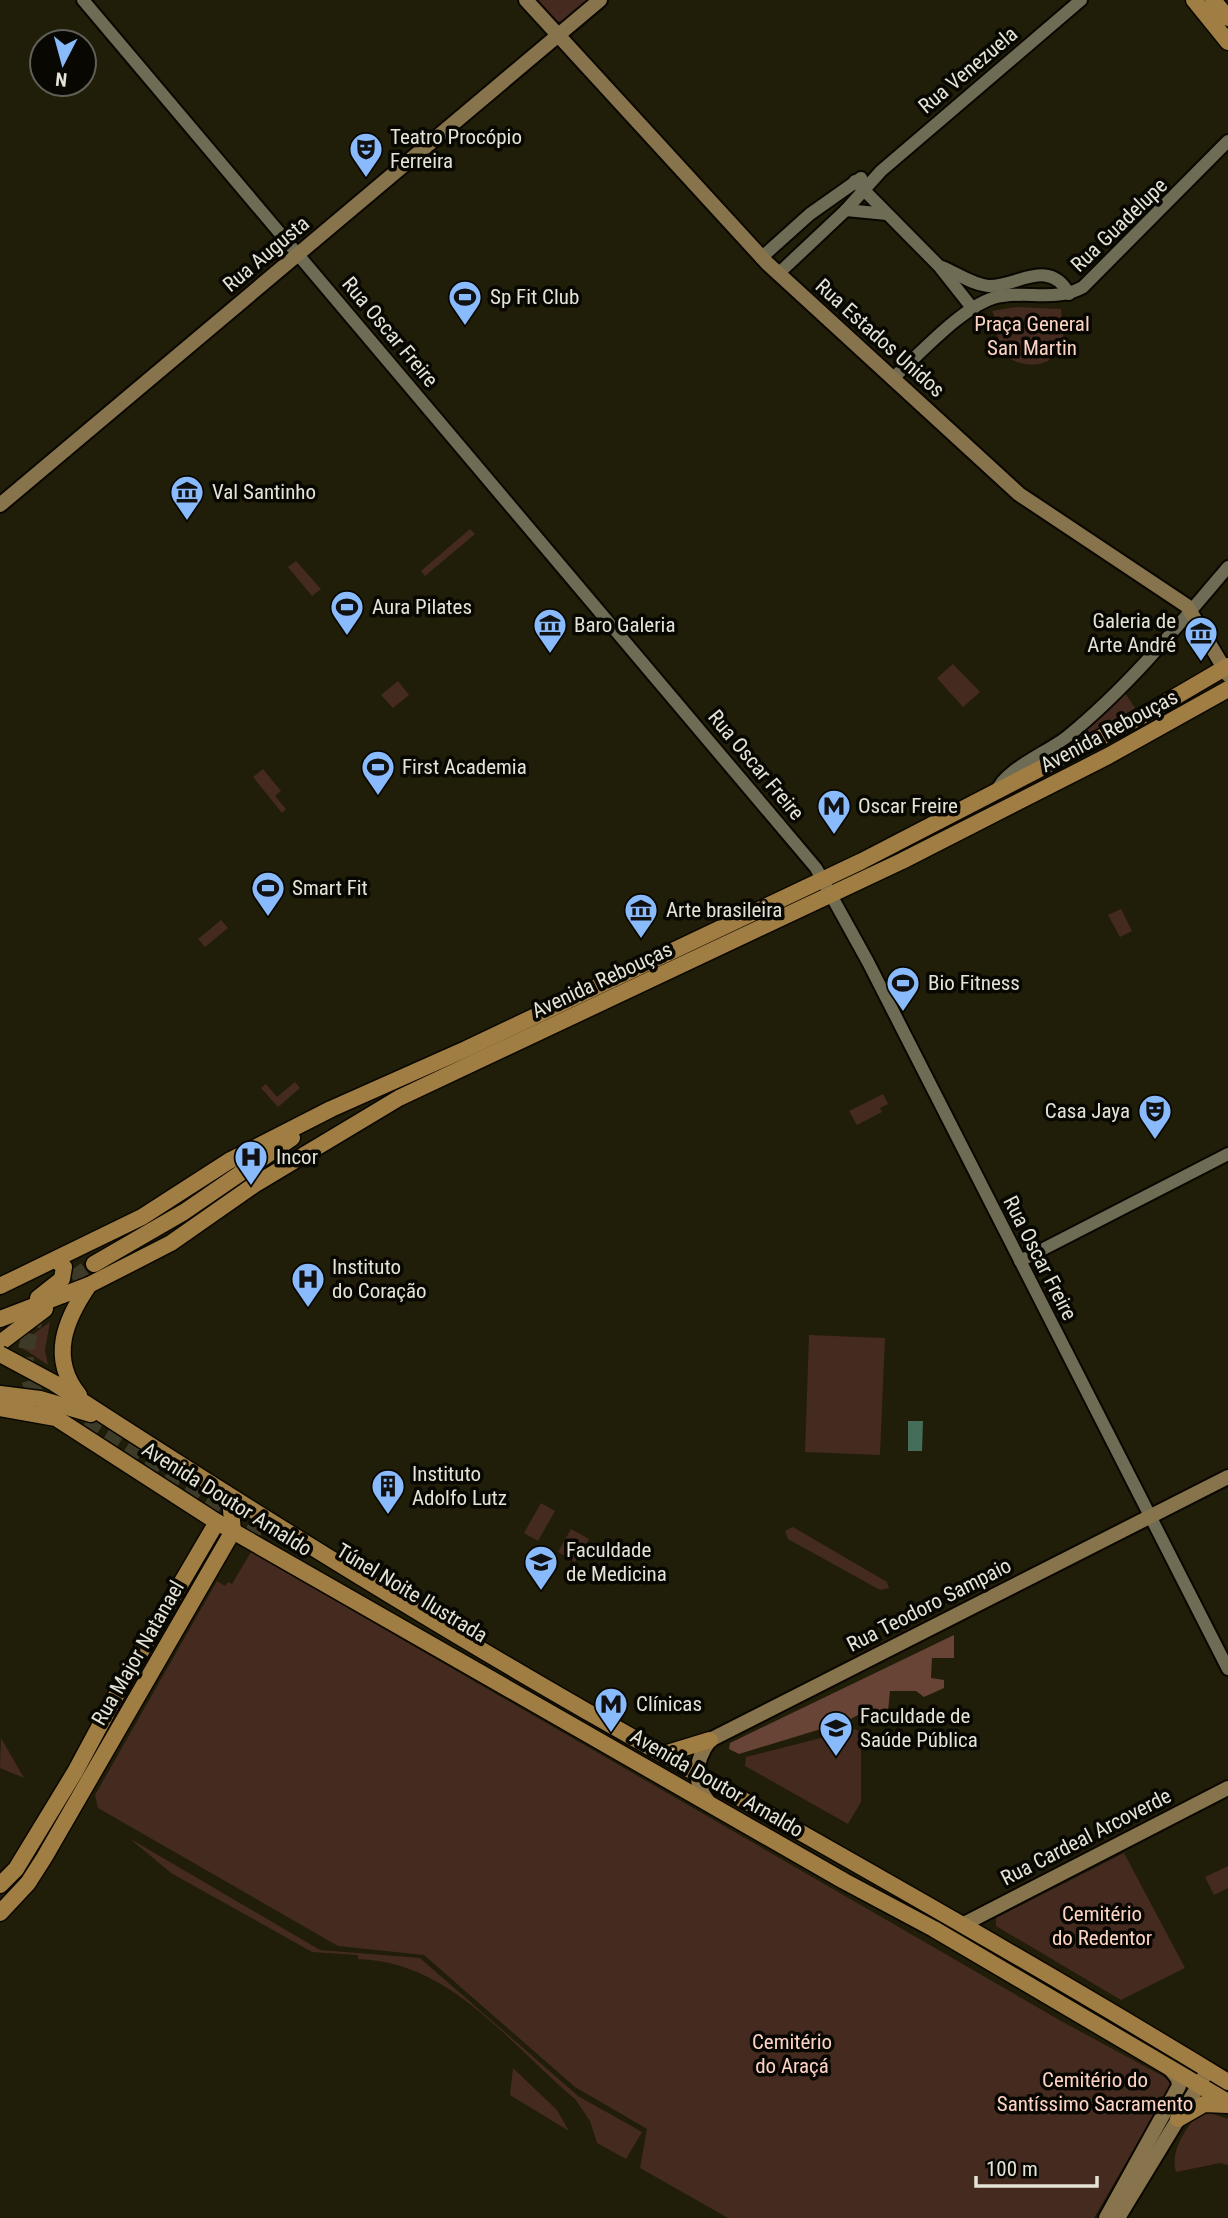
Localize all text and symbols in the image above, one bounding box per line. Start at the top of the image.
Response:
street label: Rua Venezuela [914,22,1022,118]
north arrow [28,28,98,98]
text: N [54,67,68,91]
place label: Teatro Procópio Ferreira [390,125,522,173]
theatre icon: Teatro Procópio Ferreira [347,130,385,179]
street label: Rua Guadelupe [1066,173,1172,277]
street label: Rua Augusta [218,211,314,297]
street label: Rua Oscar Freire [337,272,443,392]
street label: Rua Estados Unidos [811,274,949,402]
sports icon: Sp Fit Club [446,278,484,327]
place label: Sp Fit Club [490,285,579,309]
park label: Praça General San Martin [974,312,1090,360]
museum icon: Val Santinho [168,473,206,522]
place label: Val Santinho [212,480,316,504]
sports icon: Aura Pilates [328,588,366,637]
place label: Aura Pilates [372,595,472,619]
museum icon: Baro Galeria [531,606,569,655]
place label: Galeria de Arte André [1087,609,1176,657]
place label: Baro Galeria [574,613,675,637]
museum icon: Galeria de Arte André [1182,614,1220,663]
street label: Avenida Rebouças [1036,685,1182,777]
street label: Rua Oscar Freire [703,705,809,825]
sports icon: First Academia [359,748,397,797]
place label: First Academia [402,755,527,779]
metro station icon: Oscar Freire [815,787,853,836]
place label: Oscar Freire [858,794,958,818]
sports icon: Smart Fit [249,869,287,918]
place label: Smart Fit [292,876,368,900]
museum icon: Arte brasileira [622,891,660,940]
place label: Arte brasileira [666,898,782,922]
street label: Avenida Rebouças [528,937,676,1023]
sports icon: Bio Fitness [884,964,922,1013]
place label: Bio Fitness [928,971,1020,995]
theatre icon: Casa Jaya [1136,1092,1174,1141]
place label: Casa Jaya [1045,1099,1130,1123]
hospital icon: Incor [232,1138,270,1187]
place label: Incor [276,1145,318,1169]
street label: Rua Oscar Freire [998,1192,1082,1324]
place label: Instituto do Coração [332,1255,427,1303]
hospital icon: Instituto do Coração [289,1260,327,1309]
street label: Avenida Doutor Arnaldo [138,1437,316,1561]
place label: Instituto Adolfo Lutz [412,1462,507,1510]
building icon: Instituto Adolfo Lutz [369,1467,407,1516]
place label: Faculdade de Medicina [566,1538,667,1586]
street label: Túnel Noite Ilustrada [332,1539,492,1647]
school or university icon: Faculdade de Medicina [522,1543,560,1592]
street label: Rua Teodoro Sampaio [843,1553,1015,1657]
street label: Rua Major Natanael [87,1577,189,1729]
metro station icon: Clínicas [592,1685,630,1734]
place label: Clínicas [636,1692,702,1716]
place label: Faculdade de Saúde Pública [860,1704,978,1752]
school or university icon: Faculdade de Saúde Pública [817,1709,855,1758]
street label: Avenida Doutor Arnaldo [626,1724,808,1842]
street label: Rua Cardeal Arcoverde [997,1784,1175,1890]
park label: Cemitério do Redentor [1052,1902,1152,1950]
park label: Cemitério do Araçá [752,2030,832,2078]
park label: Cemitério do Santíssimo Sacramento [997,2068,1193,2116]
scale bar [976,2144,1097,2188]
text: 100 m [986,2157,1038,2181]

